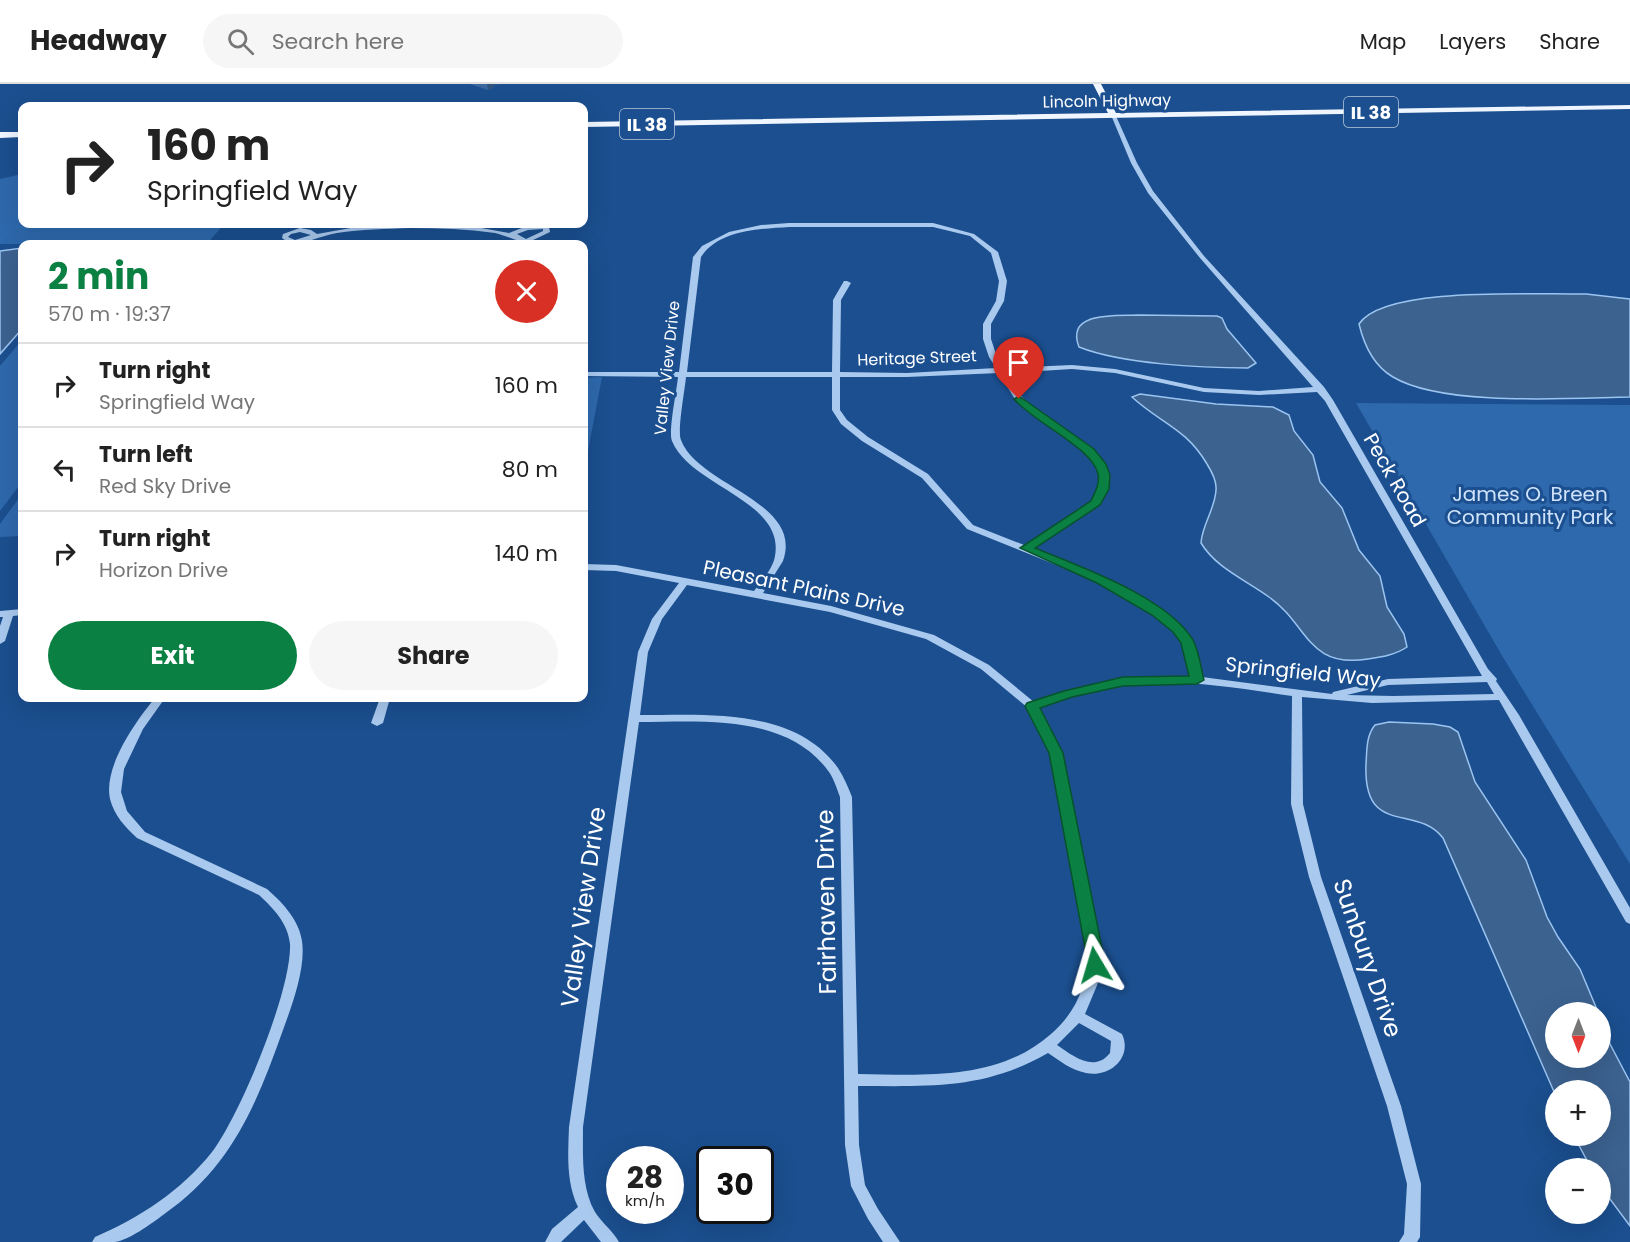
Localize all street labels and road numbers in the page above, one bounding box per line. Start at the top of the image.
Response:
street label: Lincoln Highway [1043,88,1171,114]
road number: IL 38 [1344,97,1398,127]
road number: IL 38 [620,109,674,139]
street label: Valley View Drive [649,300,685,436]
street label: Heritage Street [857,344,977,372]
street label: Peck Road [1357,428,1433,532]
street label: Pleasant Plains Drive [701,553,907,623]
street label: Springfield Way [1224,650,1382,694]
street label: Valley View Drive [553,805,613,1009]
street label: Fairhaven Drive [808,809,844,995]
street label: Sunbury Drive [1325,874,1411,1042]

